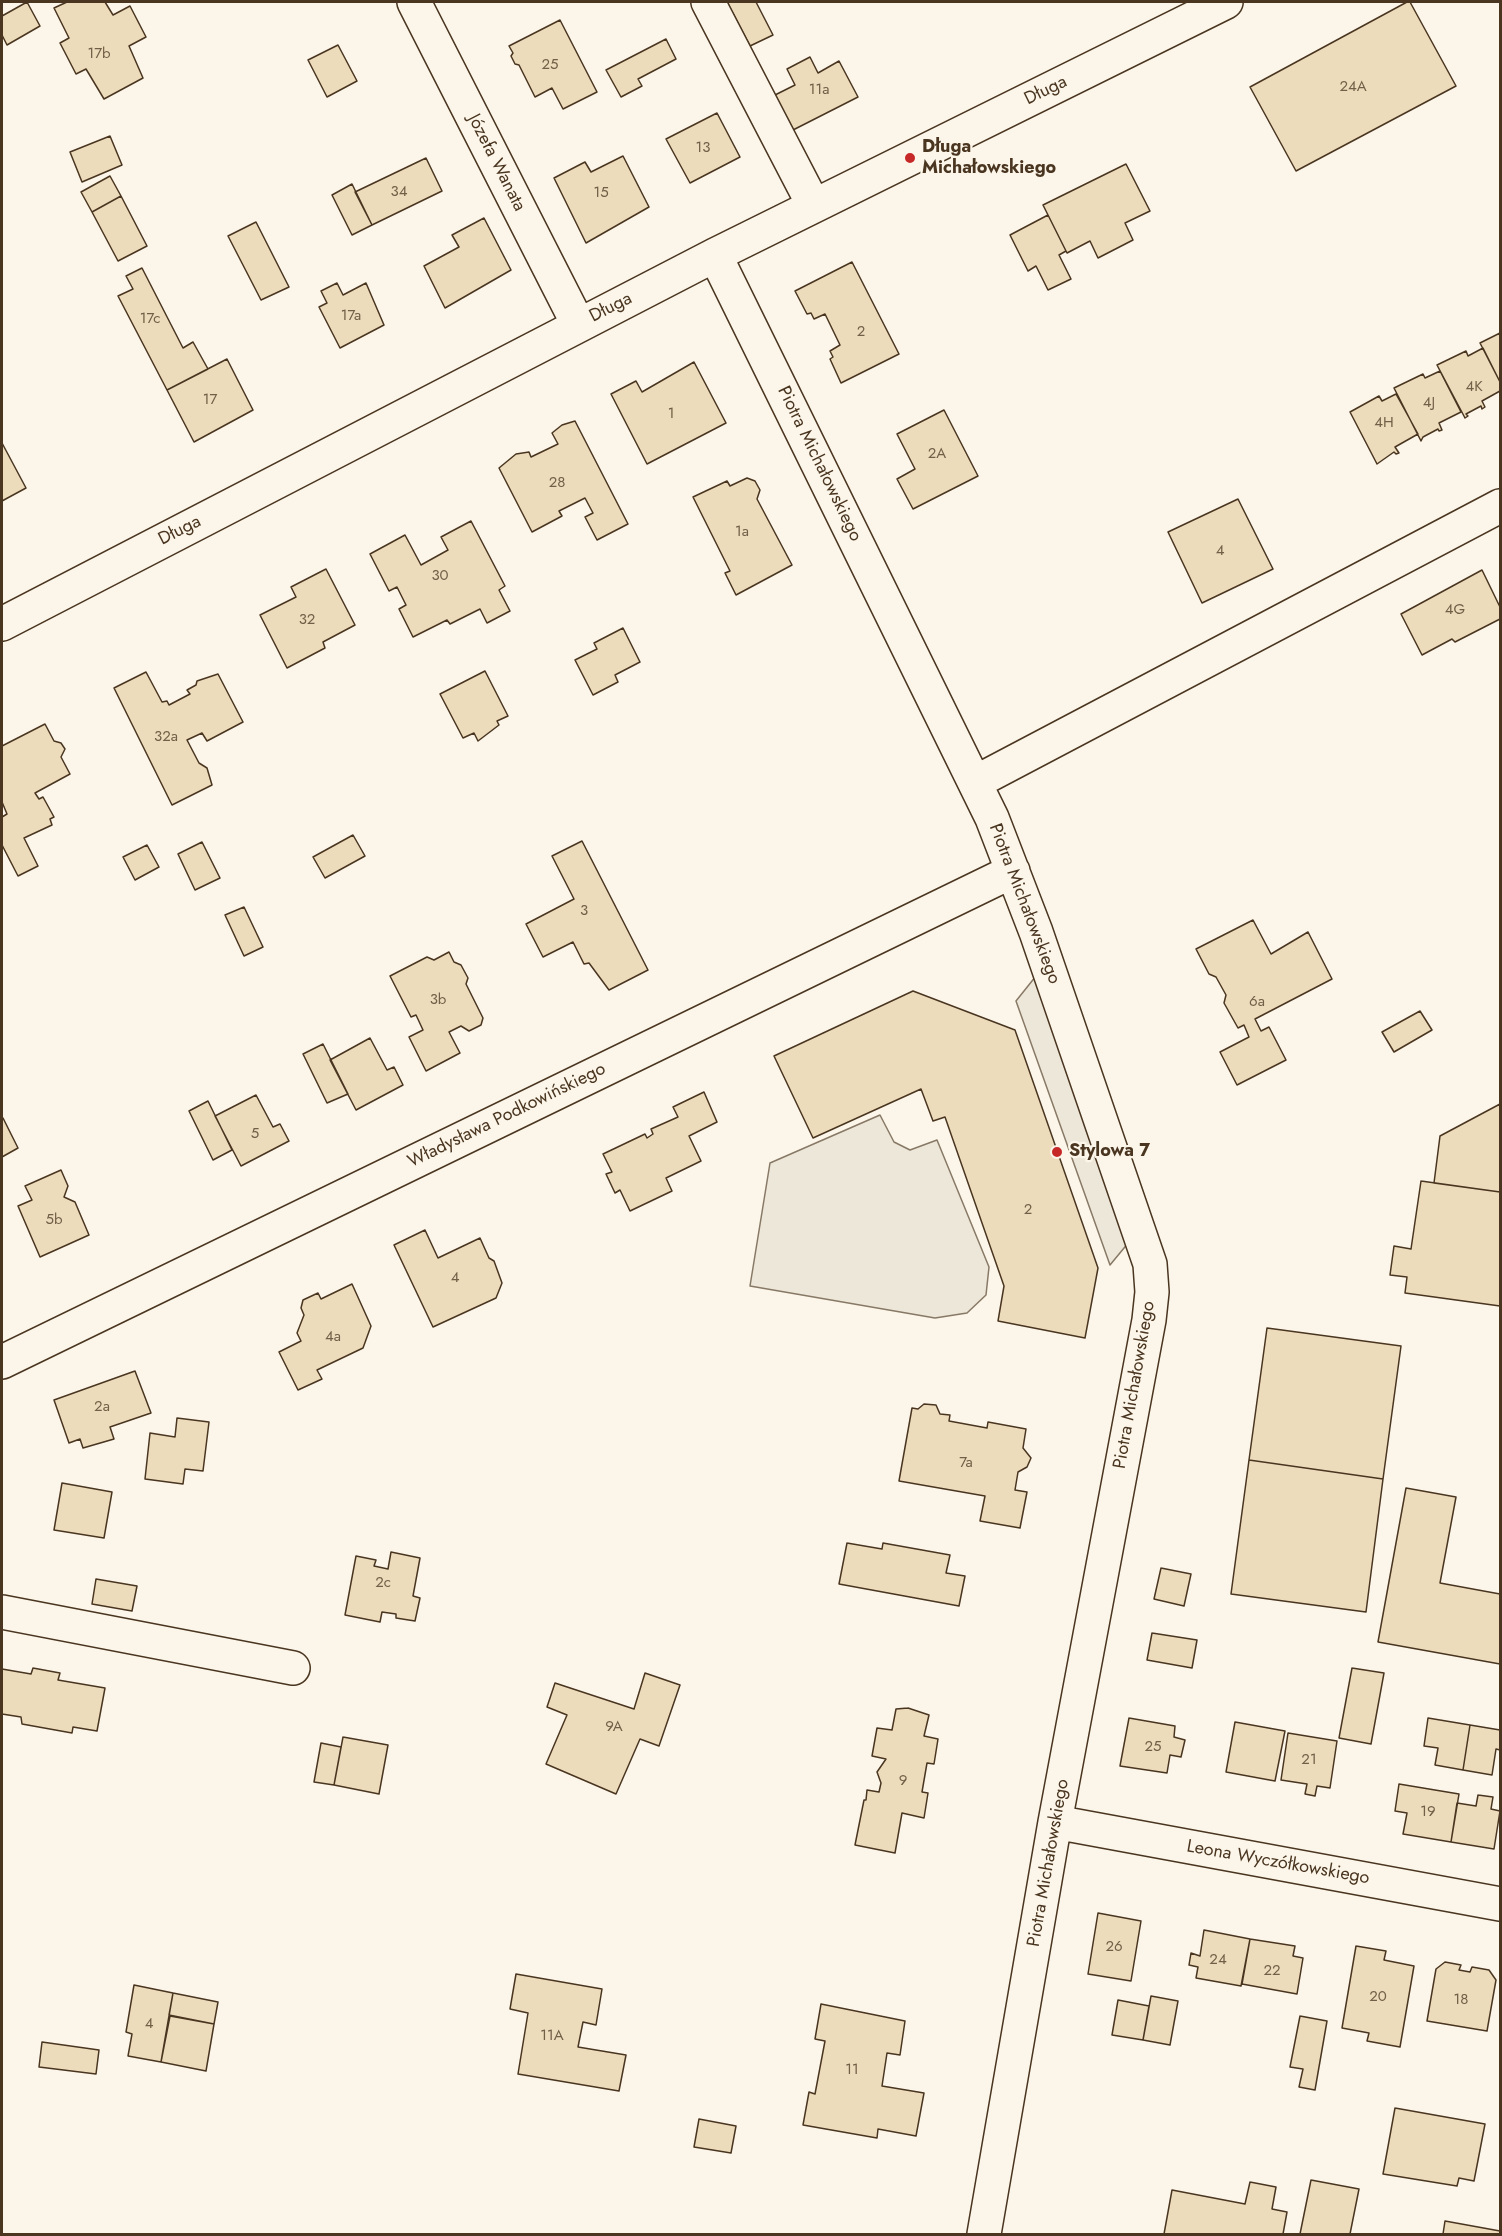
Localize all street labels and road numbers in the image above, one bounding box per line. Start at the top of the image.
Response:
street label: Długa [1021,71,1071,111]
street label: Józefa Wanata [462,111,530,215]
street label: Długa [586,288,636,328]
street label: Piotra Michałowskiego [772,383,866,545]
street label: Długa [155,511,205,551]
street label: Piotra Michałowskiego [983,821,1065,987]
street label: Władysława Podkowińskiego [405,1059,609,1173]
street label: Piotra Michałowskiego [1110,1299,1160,1471]
street label: Piotra Michałowskiego [1024,1777,1074,1949]
street label: Leona Wyczółkowskiego [1185,1836,1371,1890]

